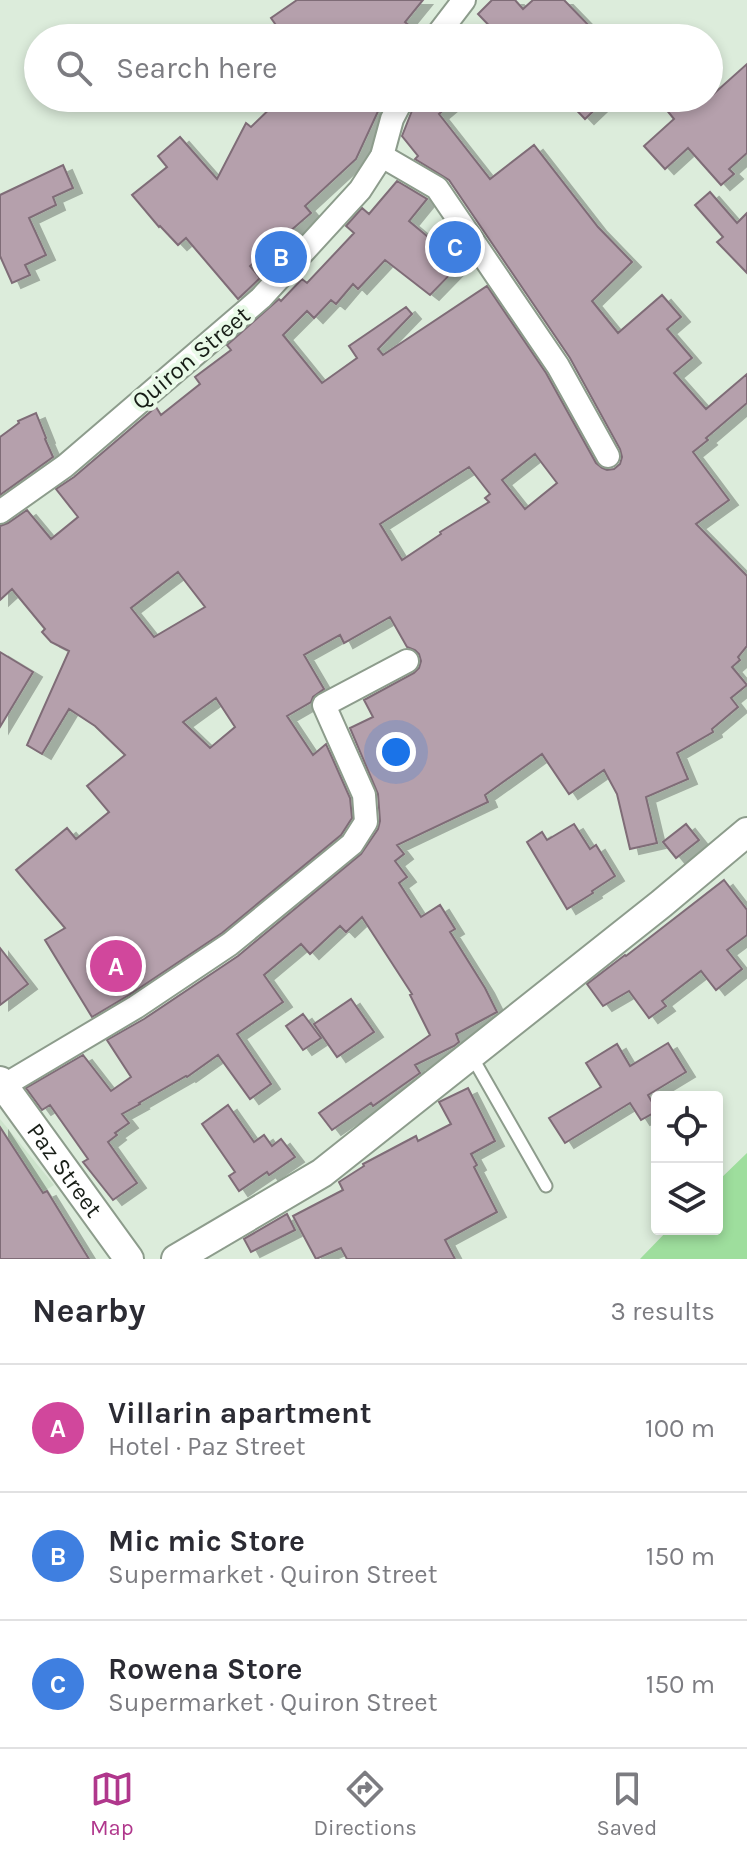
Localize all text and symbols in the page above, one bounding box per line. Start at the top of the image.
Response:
search box [24,24,723,112]
icon: search [52,46,96,90]
text: Search here [116,50,277,86]
pin: C [429,217,481,277]
pin: B [255,227,307,287]
street label: Quiron Street [126,301,256,415]
your location [376,732,416,772]
pin: A [90,936,142,996]
map controls [651,1091,723,1235]
button: locate [651,1091,723,1163]
street label: Paz Street [21,1118,108,1223]
button: layers [651,1163,723,1235]
text: Nearby [32,1291,146,1331]
text: 3 results [611,1296,715,1327]
text: Villarin apartment [108,1395,372,1431]
text: A [50,1413,66,1444]
text: 100 m [645,1413,715,1444]
text: Hotel · Paz Street [108,1431,306,1462]
text: Mic mic Store [108,1523,305,1559]
text: B [50,1541,66,1572]
text: 150 m [646,1541,715,1572]
text: Supermarket · Quiron Street [108,1559,438,1590]
text: Rowena Store [108,1651,302,1687]
text: C [50,1669,66,1700]
text: 150 m [646,1669,715,1700]
text: Supermarket · Quiron Street [108,1687,438,1718]
tab: Map [90,1767,134,1841]
tab: Directions [313,1767,417,1841]
tab: Saved [596,1767,657,1841]

